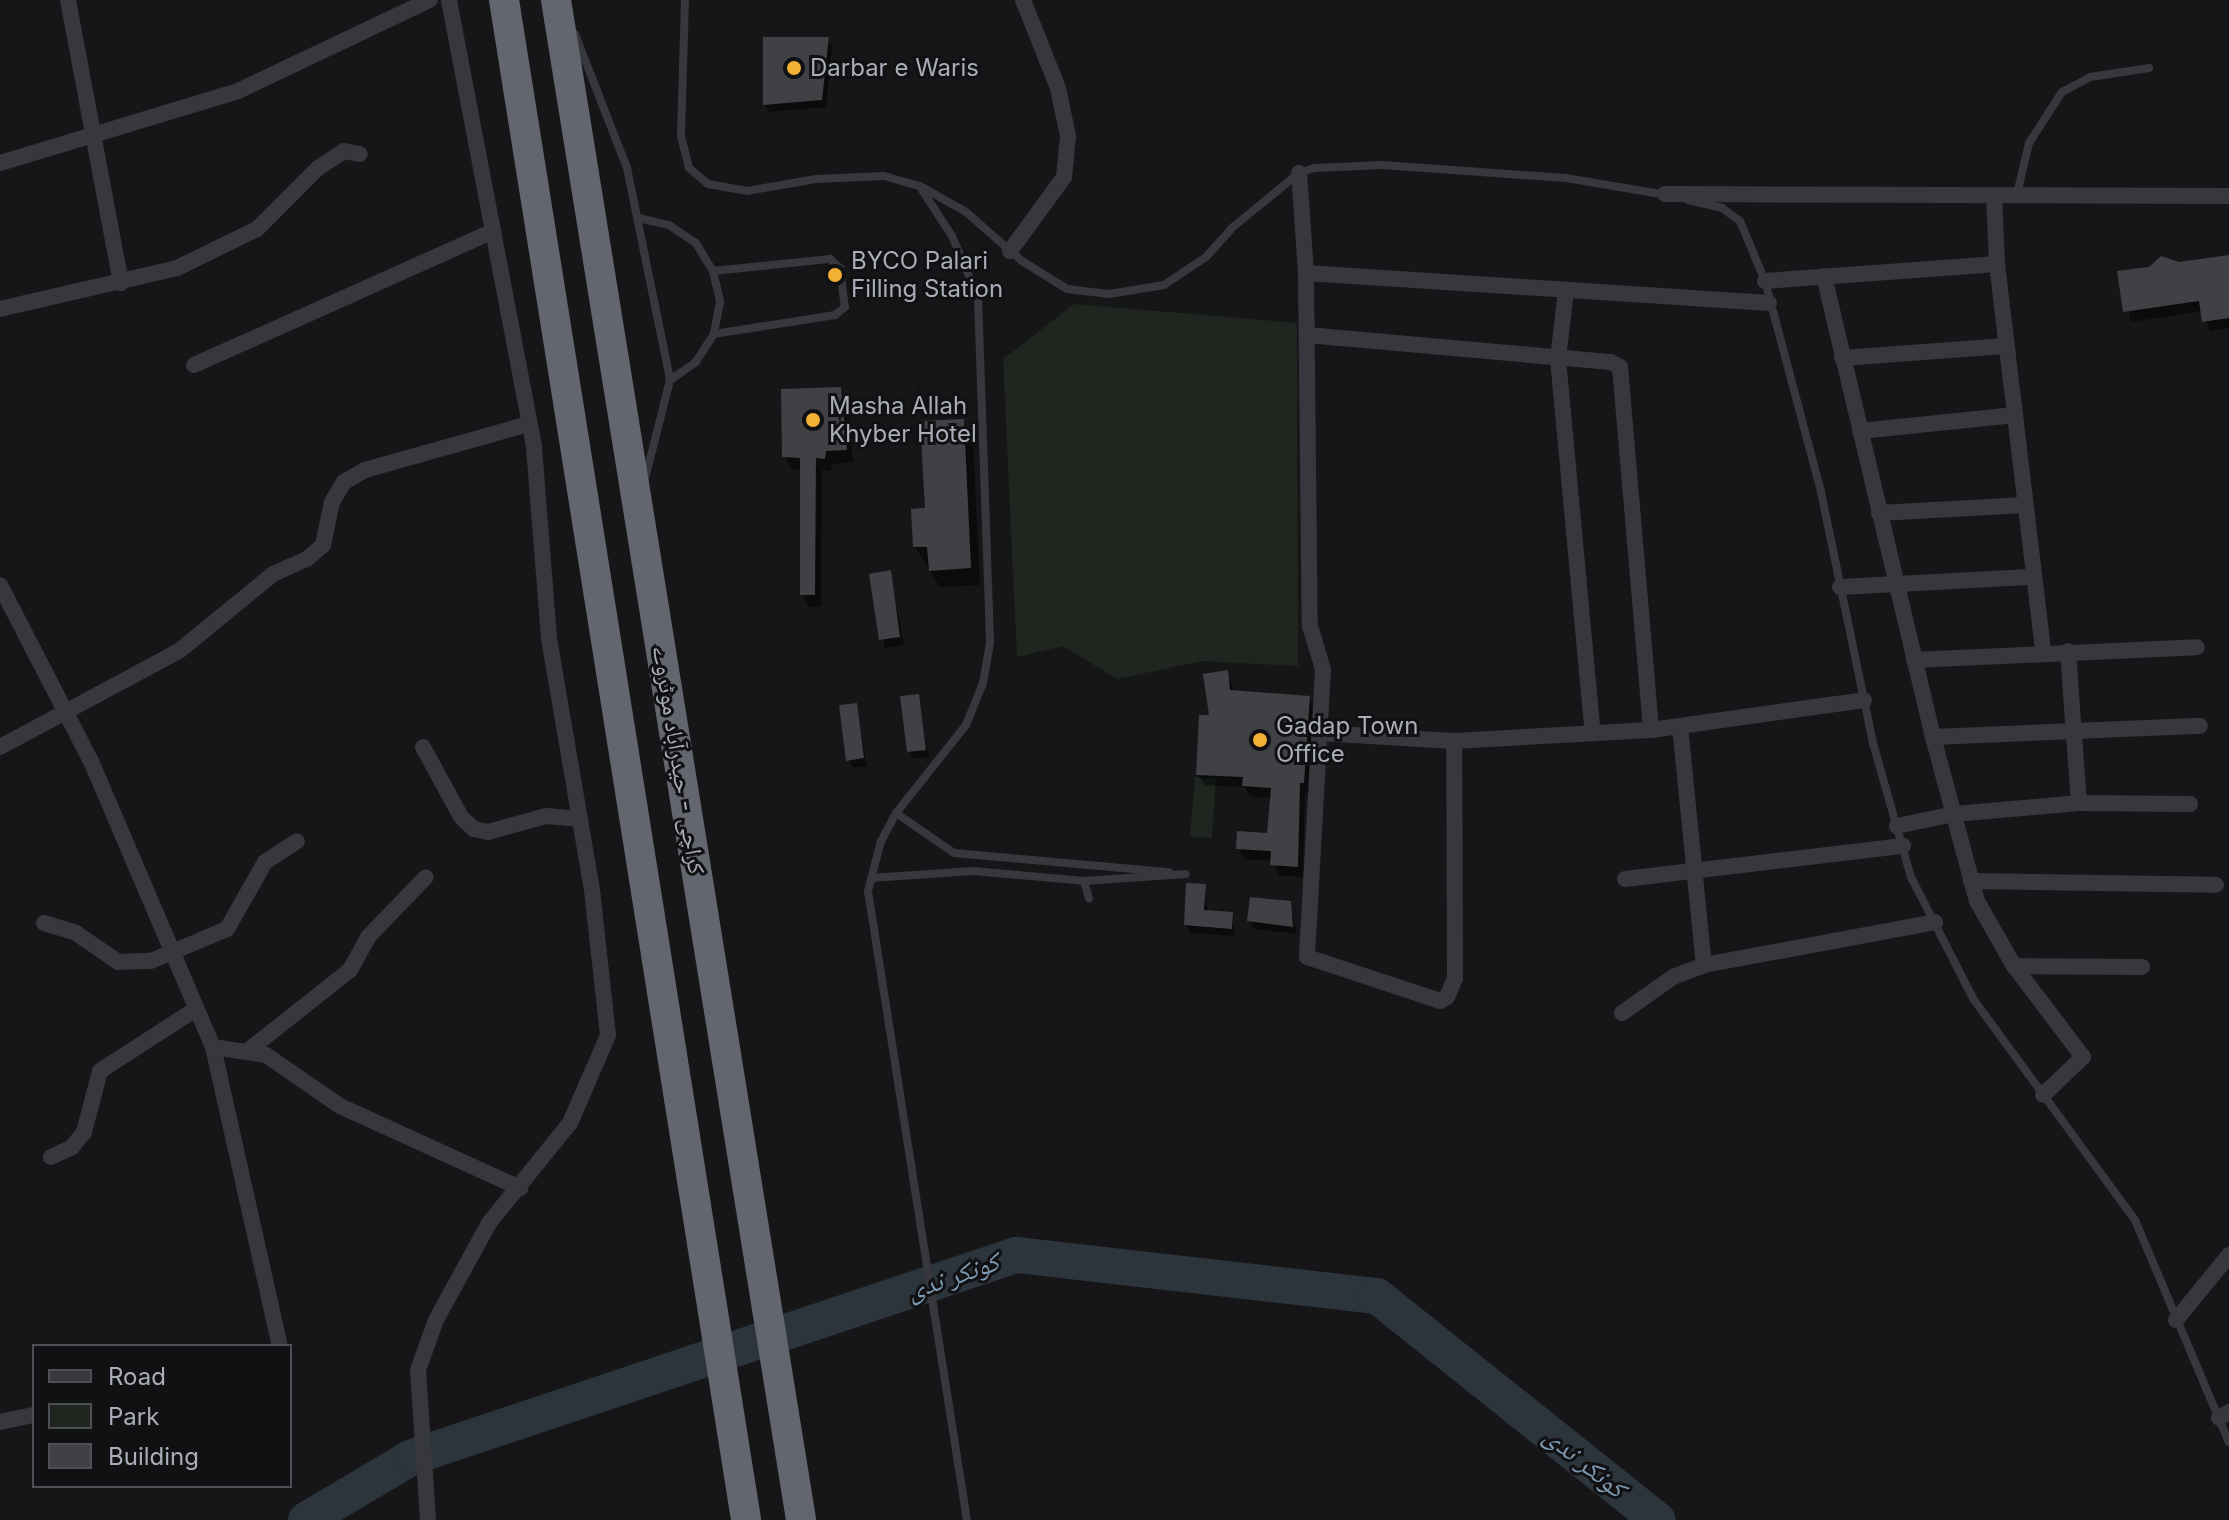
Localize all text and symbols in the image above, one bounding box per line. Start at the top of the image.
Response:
place label: Darbar e Waris [810,54,979,82]
marker: Darbar e Waris [785,59,803,77]
place label: BYCO Palari Filling Station [851,247,1003,303]
marker: BYCO Palari Filling Station [826,266,844,284]
place label: Masha Allah Khyber Hotel [829,392,977,448]
marker: Masha Allah Khyber Hotel [804,411,822,429]
street label: کراچی - حیدرآباد موٹروے [647,644,711,876]
place label: Gadap Town Office [1276,712,1418,768]
marker: Gadap Town Office [1251,731,1269,749]
water label: کونکر ندی [903,1246,1003,1306]
legend [32,1344,292,1488]
text: Road [108,1362,166,1391]
text: Park [108,1402,159,1431]
water label: کونکر ندی [1538,1420,1632,1504]
text: Building [108,1442,199,1471]

